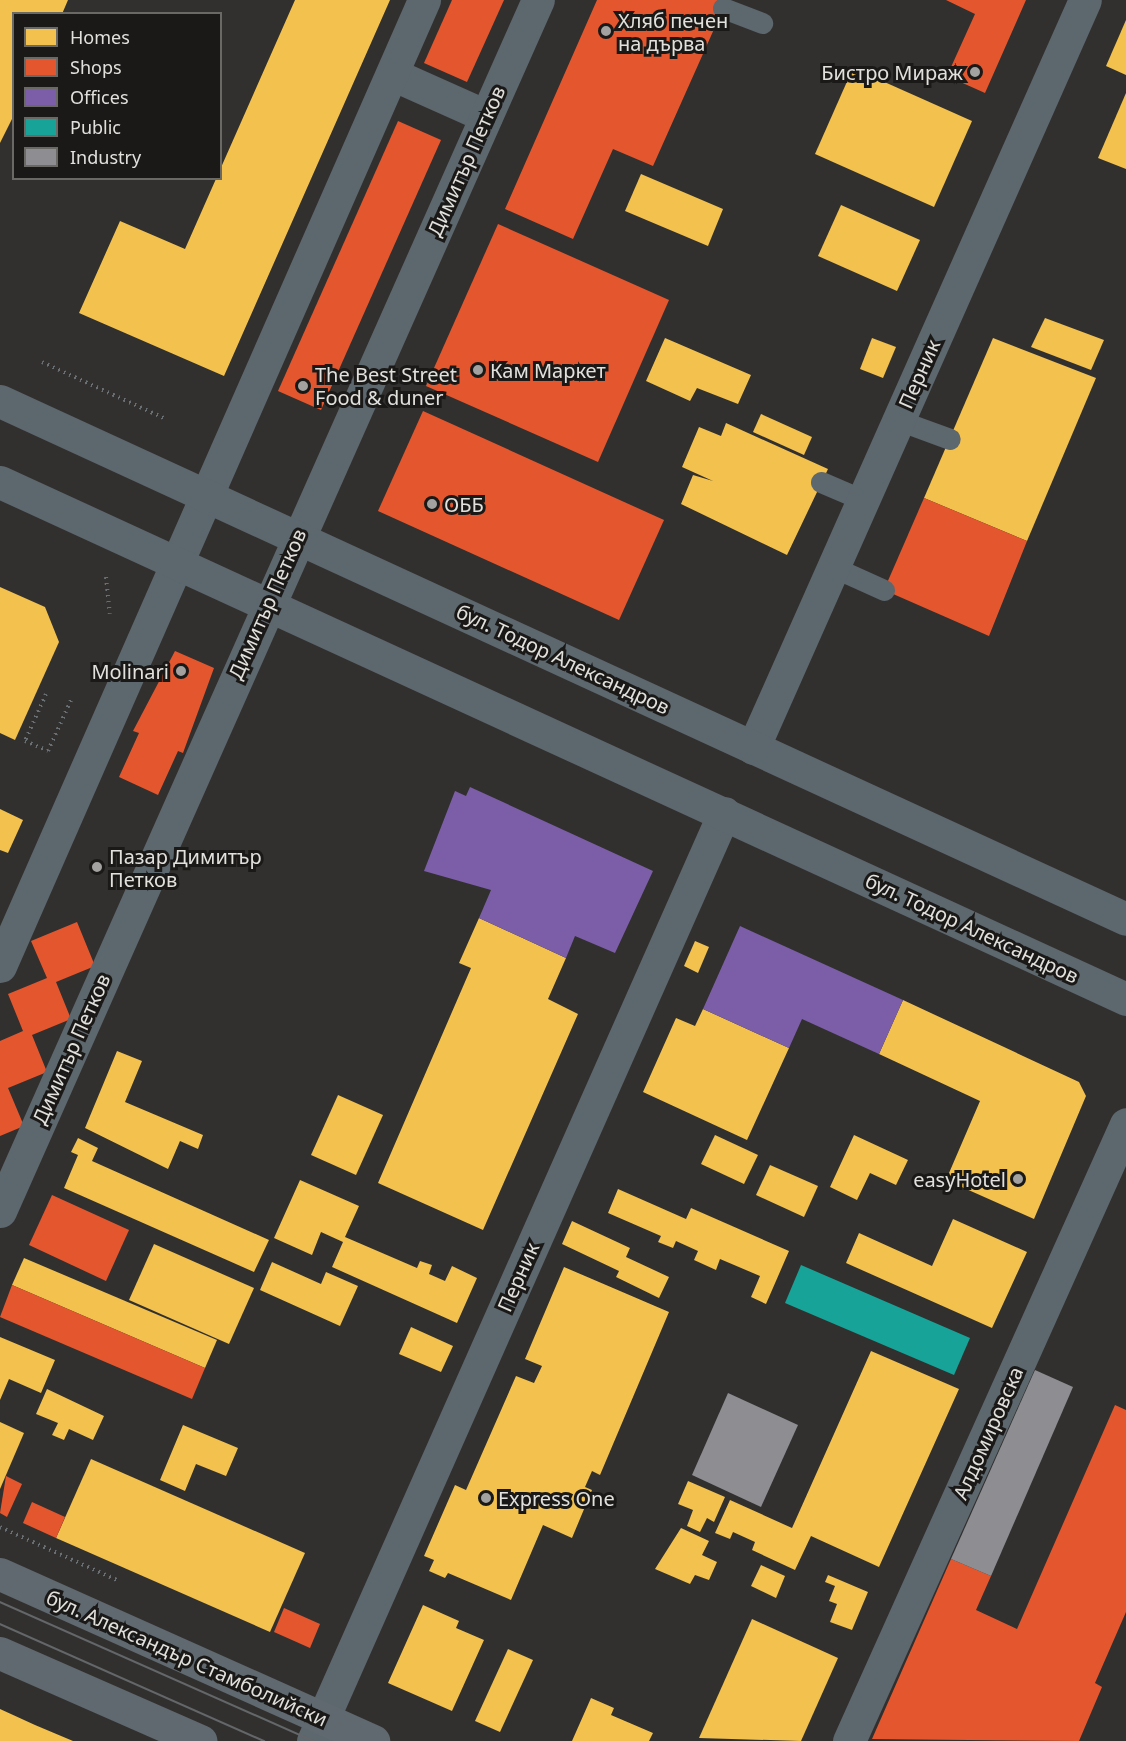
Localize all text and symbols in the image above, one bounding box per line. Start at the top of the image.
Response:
place label: Хляб печен на дърва [618,8,728,55]
legend [12,12,222,180]
marker: Хляб печен на дърва [599,24,613,38]
text: Homes [70,25,130,49]
text: Shops [70,55,122,79]
place label: Бистро Мираж [821,60,963,84]
marker: Бистро Мираж [968,65,982,79]
street label: Димитър Петков [422,82,510,240]
text: Offices [70,85,129,109]
text: Public [70,115,121,139]
text: Industry [70,145,141,169]
street label: Перник [893,336,945,412]
place label: Кам Маркет [490,358,606,382]
place label: The Best Street Food & duner [315,362,457,409]
marker: Кам Маркет [471,363,485,377]
marker: The Best Street Food & duner [296,379,310,393]
place label: ОББ [444,492,484,516]
marker: ОББ [425,497,439,511]
street label: Димитър Петков [223,525,311,683]
street label: бул. Тодор Александров [452,599,674,719]
place label: Molinari [91,659,169,683]
marker: Molinari [174,664,188,678]
place label: Пазар Димитър Петков [109,844,262,891]
marker: Пазар Димитър Петков [90,860,104,874]
street label: бул. Тодор Александров [861,868,1083,988]
street label: Димитър Петков [27,970,115,1128]
place label: easyHotel [913,1167,1006,1191]
marker: easyHotel [1011,1172,1025,1186]
street label: Перник [492,1239,544,1315]
street label: Алдомировска [948,1363,1028,1503]
place label: Express One [498,1486,615,1510]
marker: Express One [479,1491,493,1505]
street label: бул. Александър Стамболийски [43,1585,331,1731]

